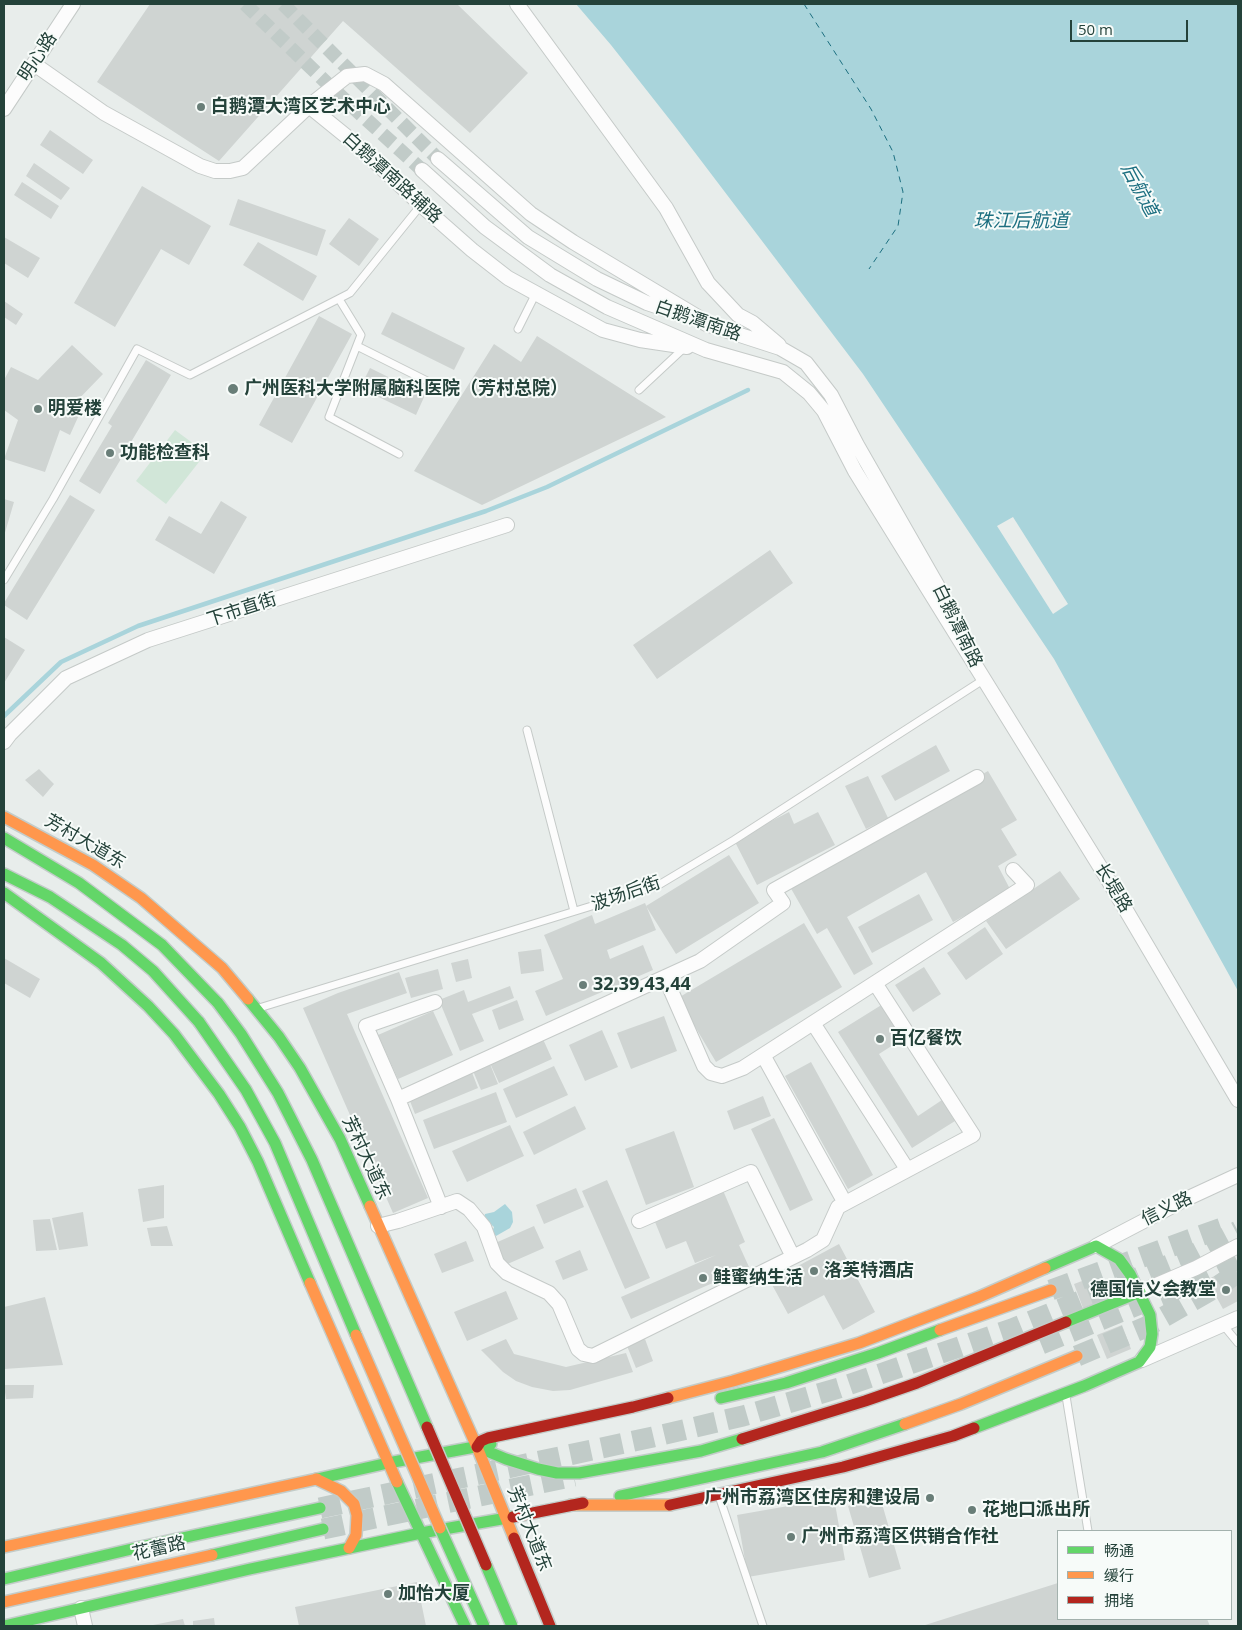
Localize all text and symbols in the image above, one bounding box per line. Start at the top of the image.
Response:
scale bar [1072,10,1190,42]
text: 50 m [1078,19,1113,39]
street label: 明心路 [14,28,62,86]
place label: 白鹅潭大湾区艺术中心 [211,96,391,118]
marker: 白鹅潭大湾区艺术中心 [195,101,207,113]
street label: 白鹅潭南路辅路 [338,128,446,228]
water label: 后航道 [1116,159,1162,221]
water label: 珠江后航道 [974,211,1068,233]
street label: 白鹅潭南路 [652,296,744,346]
place label: 广州医科大学附属脑科医院（芳村总院） [244,378,568,400]
marker: 广州医科大学附属脑科医院（芳村总院） [226,382,240,396]
place label: 明爱楼 [48,398,102,420]
marker: 明爱楼 [32,403,44,415]
place label: 功能检查科 [120,442,210,464]
marker: 功能检查科 [104,447,116,459]
street label: 白鹅潭南路 [928,581,986,671]
street label: 下市直街 [204,589,280,631]
street label: 芳村大道东 [41,810,129,874]
street label: 长堤路 [1090,859,1136,917]
street label: 波场后街 [588,872,664,916]
place label: 32,39,43,44 [593,974,691,996]
marker: 32,39,43,44 [577,979,589,991]
place label: 百亿餐饮 [890,1028,962,1050]
marker: 百亿餐饮 [874,1033,886,1045]
street label: 芳村大道东 [337,1113,395,1203]
street label: 信义路 [1138,1187,1196,1231]
place label: 洛芙特酒店 [824,1260,914,1282]
marker: 洛芙特酒店 [808,1265,820,1277]
place label: 鲑蜜纳生活 [713,1267,803,1289]
marker: 鲑蜜纳生活 [697,1272,709,1284]
place label: 德国信义会教堂 [1090,1279,1216,1301]
marker: 德国信义会教堂 [1220,1284,1232,1296]
street label: 芳村大道东 [502,1483,556,1575]
place label: 广州市荔湾区住房和建设局 [704,1487,920,1509]
marker: 广州市荔湾区住房和建设局 [924,1492,936,1504]
place label: 花地口派出所 [982,1499,1090,1521]
marker: 花地口派出所 [966,1504,978,1516]
place label: 广州市荔湾区供销合作社 [801,1526,999,1548]
legend [1057,1530,1232,1620]
marker: 广州市荔湾区供销合作社 [785,1531,797,1543]
street label: 花蕾路 [130,1532,188,1566]
text: 畅通 [1104,1540,1134,1560]
text: 缓行 [1104,1565,1134,1585]
place label: 加怡大厦 [398,1583,470,1605]
marker: 加怡大厦 [382,1588,394,1600]
text: 拥堵 [1104,1590,1134,1610]

